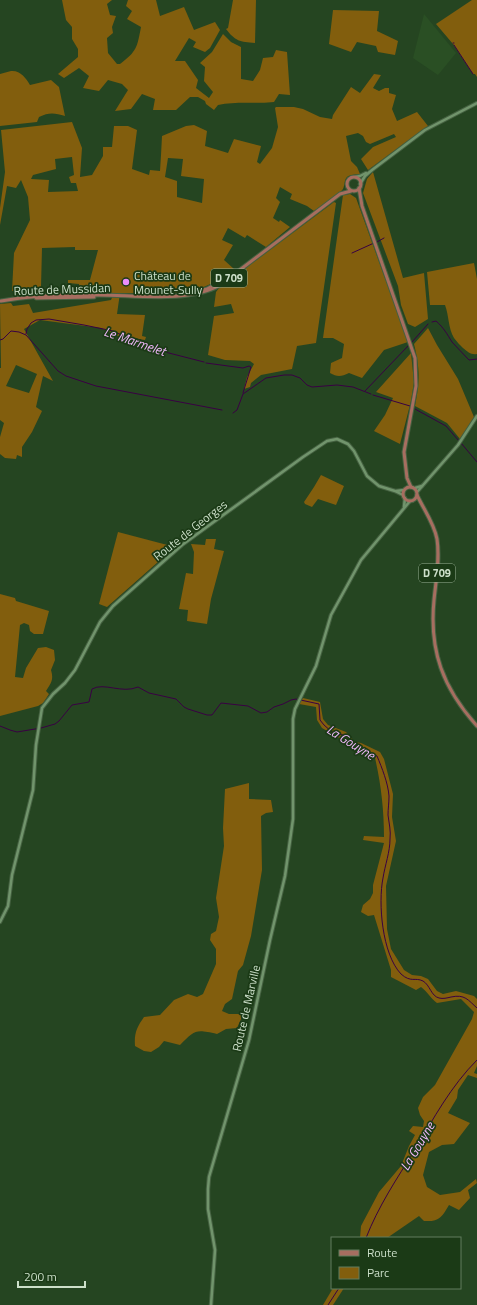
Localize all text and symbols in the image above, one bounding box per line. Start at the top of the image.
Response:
place label: Château de Mounet-Sully [134,266,202,299]
road number: D 709 [211,269,247,287]
marker: Château de Mounet-Sully [121,277,131,287]
street label: Route de Mussidan [13,278,111,300]
water label: Le Marmelet [101,321,170,361]
street label: Route de Georges [149,495,231,565]
road number: D 709 [419,564,455,582]
water label: La Gouyne [323,719,380,765]
street label: Route de Marville [227,963,265,1053]
water label: La Gouyne [395,1117,440,1174]
legend [331,1237,461,1289]
text: Route [367,1243,397,1262]
scale bar [18,1263,85,1289]
text: Parc [367,1263,389,1282]
text: 200 m [24,1267,57,1286]

